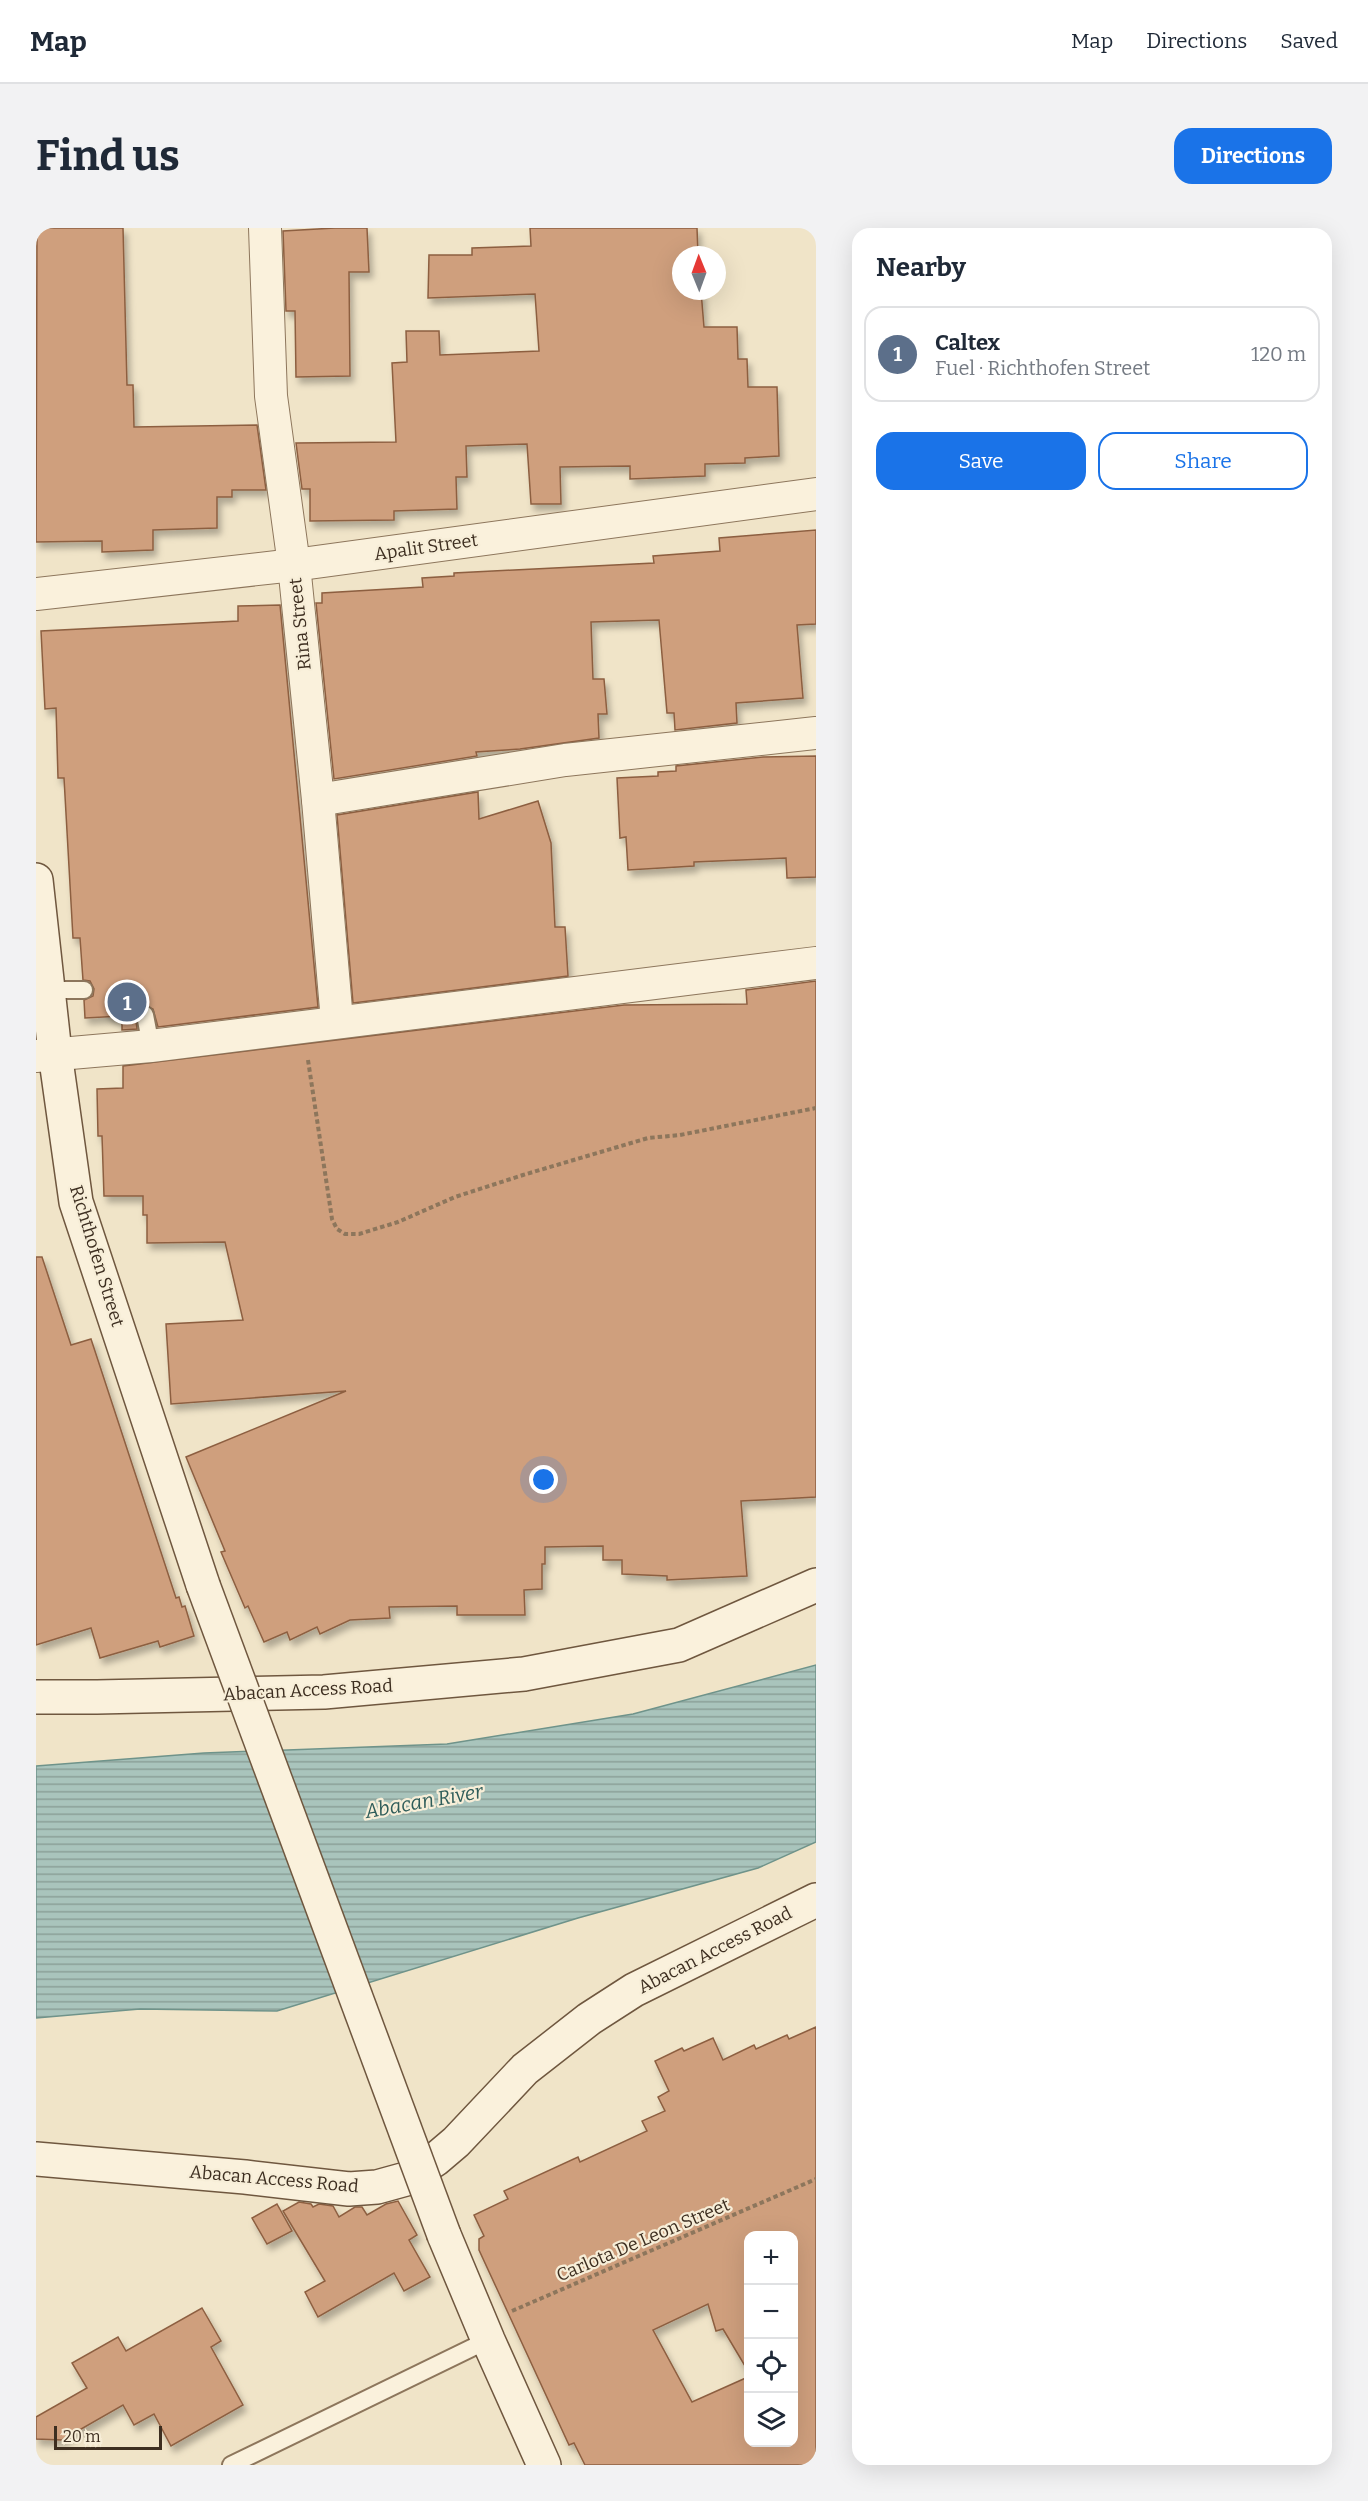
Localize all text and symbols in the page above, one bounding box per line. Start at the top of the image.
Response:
text: Map [30,25,87,58]
text: Map [1071,28,1113,54]
text: Directions [1146,28,1247,54]
text: Saved [1280,28,1338,54]
button: Directions [1174,128,1332,184]
text: Find us [36,131,180,181]
north arrow [672,246,726,300]
text: Nearby [876,252,966,283]
text: Caltex [935,329,1000,356]
text: 1 [893,342,902,366]
text: 120 m [1251,342,1306,366]
text: Fuel · Richthofen Street [935,356,1150,380]
button: Save [876,432,1086,490]
button: Share [1098,432,1308,490]
street label: Apalit Street [373,529,480,565]
street label: Rina Street [284,576,316,671]
pin: 1 [108,980,146,1024]
street label: Richthofen Street [65,1183,129,1330]
your location [529,1465,558,1494]
street label: Abacan Access Road [223,1675,394,1705]
water label: Abacan River [362,1779,486,1823]
street label: Abacan Access Road [634,1902,796,1998]
street label: Abacan Access Road [188,2161,360,2197]
street label: Carlota De Leon Street [553,2193,733,2286]
map controls [744,2231,798,2447]
button: + [744,2231,798,2285]
button: − [744,2285,798,2339]
button: locate [744,2339,798,2393]
button: layers [744,2393,798,2447]
scale bar [54,2423,162,2450]
text: 20 m [63,2427,100,2446]

